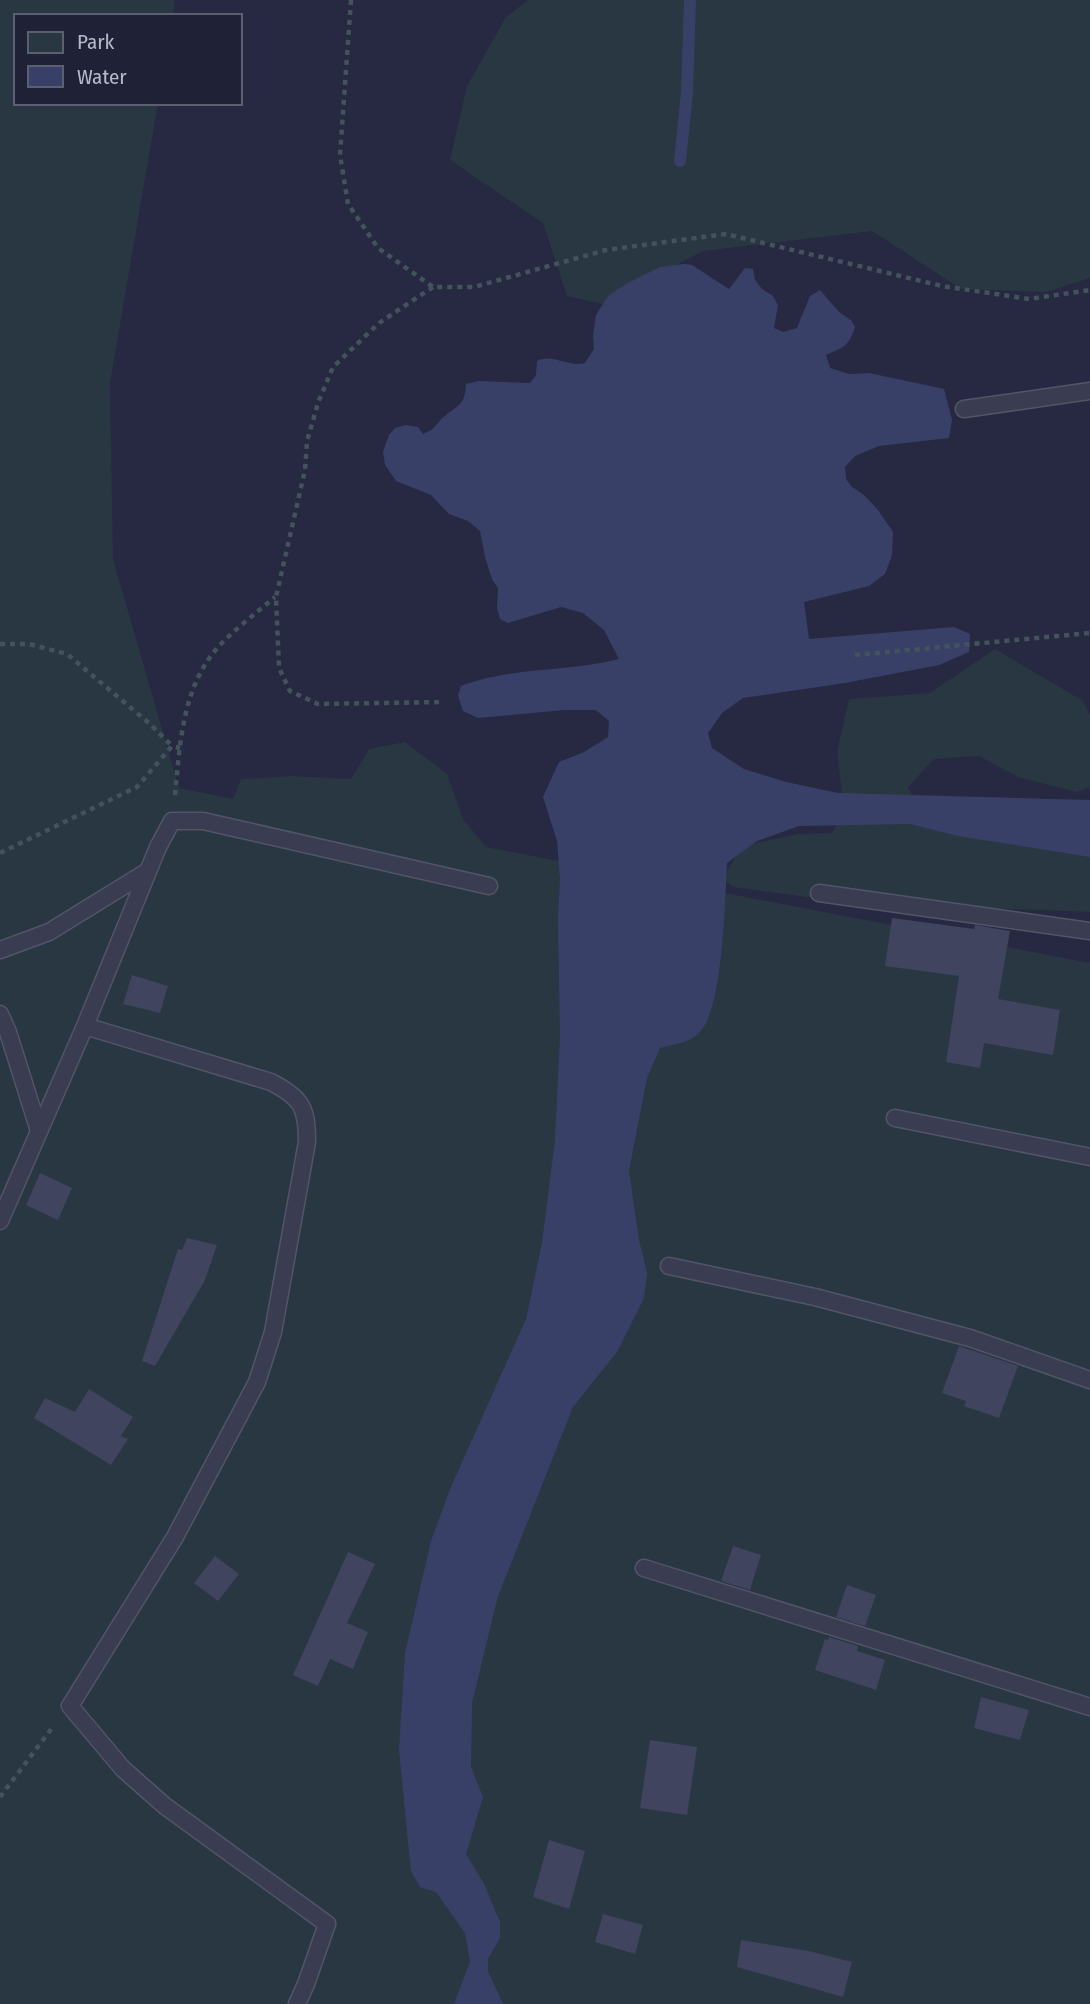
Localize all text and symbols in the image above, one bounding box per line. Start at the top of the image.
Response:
legend [14,14,242,105]
text: Park [77,29,115,55]
text: Water [77,64,127,90]

